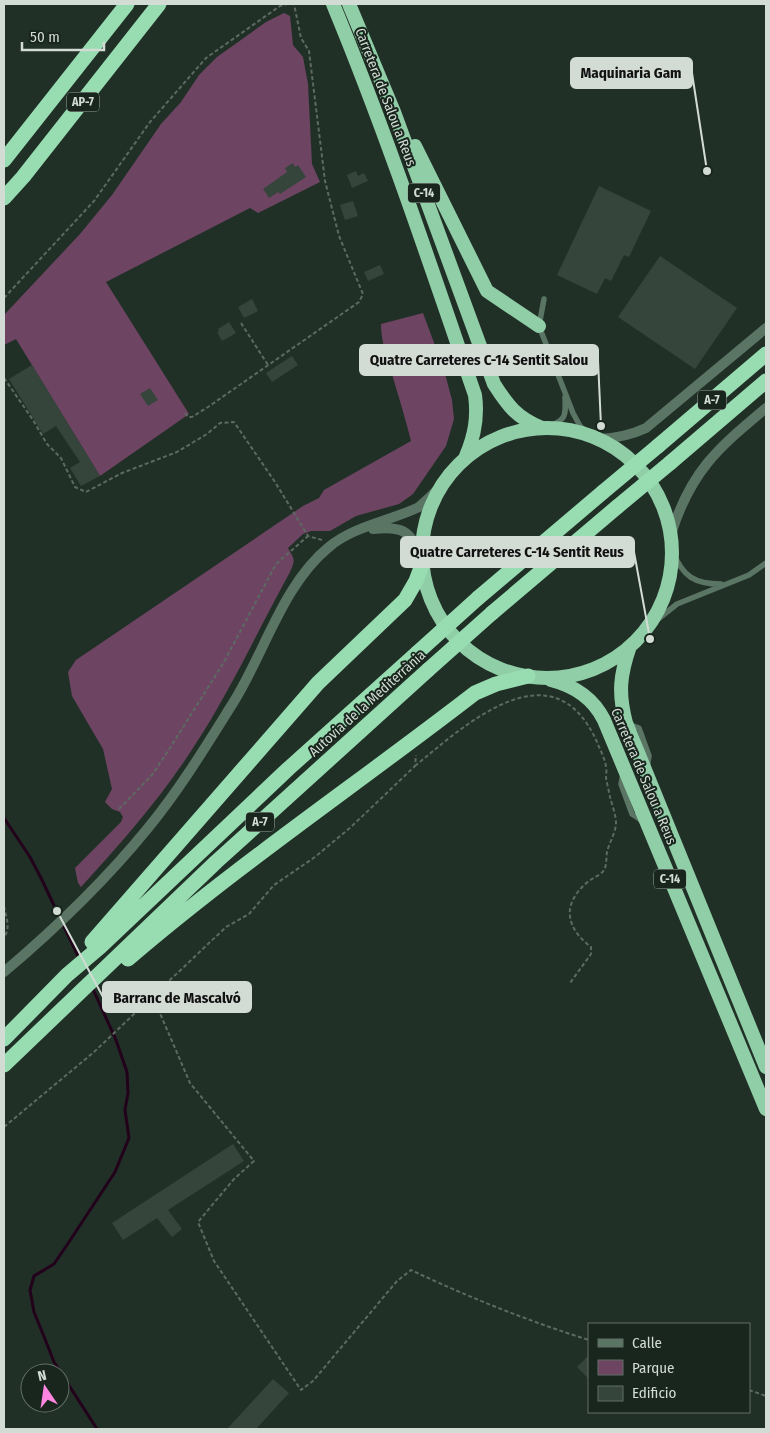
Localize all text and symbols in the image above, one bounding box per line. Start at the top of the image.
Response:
scale bar [22,20,105,52]
street label: Carretera de Salou a Reus [351,26,420,169]
text: 50 m [30,28,60,46]
callout: Maquinaria Gam [571,58,692,88]
text: Maquinaria Gam [580,64,682,82]
road number: AP-7 [67,92,99,111]
road number: C-14 [408,184,440,202]
callout: Quatre Carreteres C-14 Sentit Salou [360,345,598,375]
text: Quatre Carreteres C-14 Sentit Salou [370,351,588,369]
road number: A-7 [698,390,726,410]
callout: Quatre Carreteres C-14 Sentit Reus [401,537,634,567]
text: Quatre Carreteres C-14 Sentit Reus [410,543,624,561]
street label: Autovia de la Mediterrània [306,646,429,760]
street label: Carretera de Salou a Reus [607,705,680,847]
road number: A-7 [246,812,274,832]
road number: C-14 [654,870,686,889]
callout: Barranc de Mascalvó [103,982,251,1012]
text: Barranc de Mascalvó [113,989,241,1007]
legend [588,1323,750,1413]
text: Calle [632,1334,662,1352]
text: Parque [632,1359,675,1377]
north arrow [20,1363,70,1413]
text: N [36,1367,48,1385]
text: Edificio [632,1384,677,1402]

